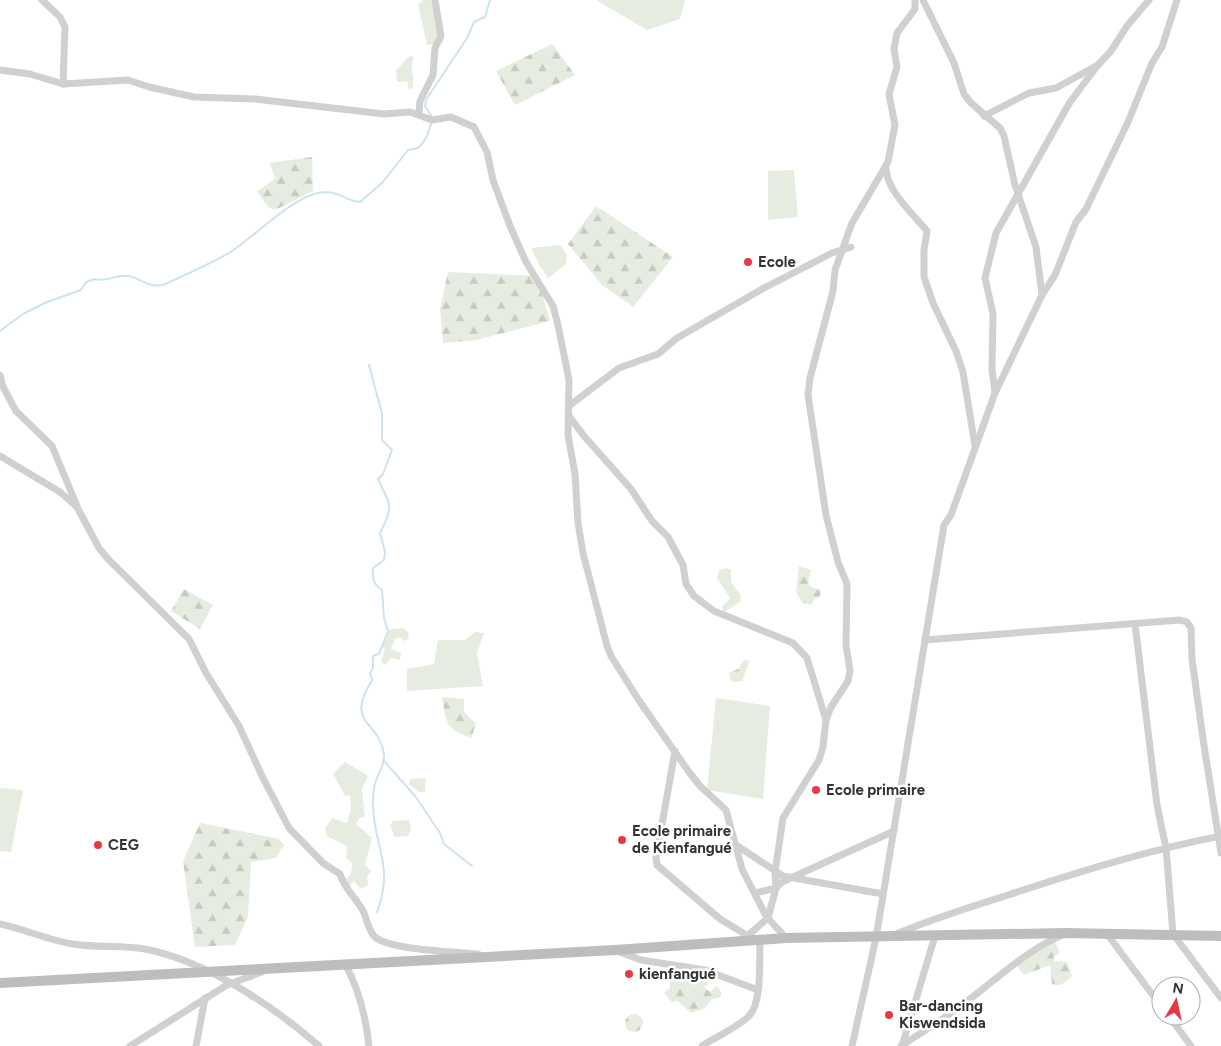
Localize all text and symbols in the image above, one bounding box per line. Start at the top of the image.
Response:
place label: Ecole [758,253,796,271]
marker: Ecole [742,256,754,268]
place label: Ecole primaire [826,781,926,799]
marker: Ecole primaire [810,784,822,796]
place label: Ecole primaire de Kienfangué [632,822,732,857]
marker: Ecole primaire de Kienfangué [616,834,628,846]
place label: CEG [108,836,139,854]
marker: CEG [92,839,104,851]
place label: kienfangué [639,965,717,983]
marker: kienfangué [623,968,635,980]
north arrow [1151,976,1201,1026]
text: N [1171,979,1185,998]
place label: Bar-dancing Kiswendsida [899,997,986,1032]
marker: Bar-dancing Kiswendsida [883,1009,895,1021]

